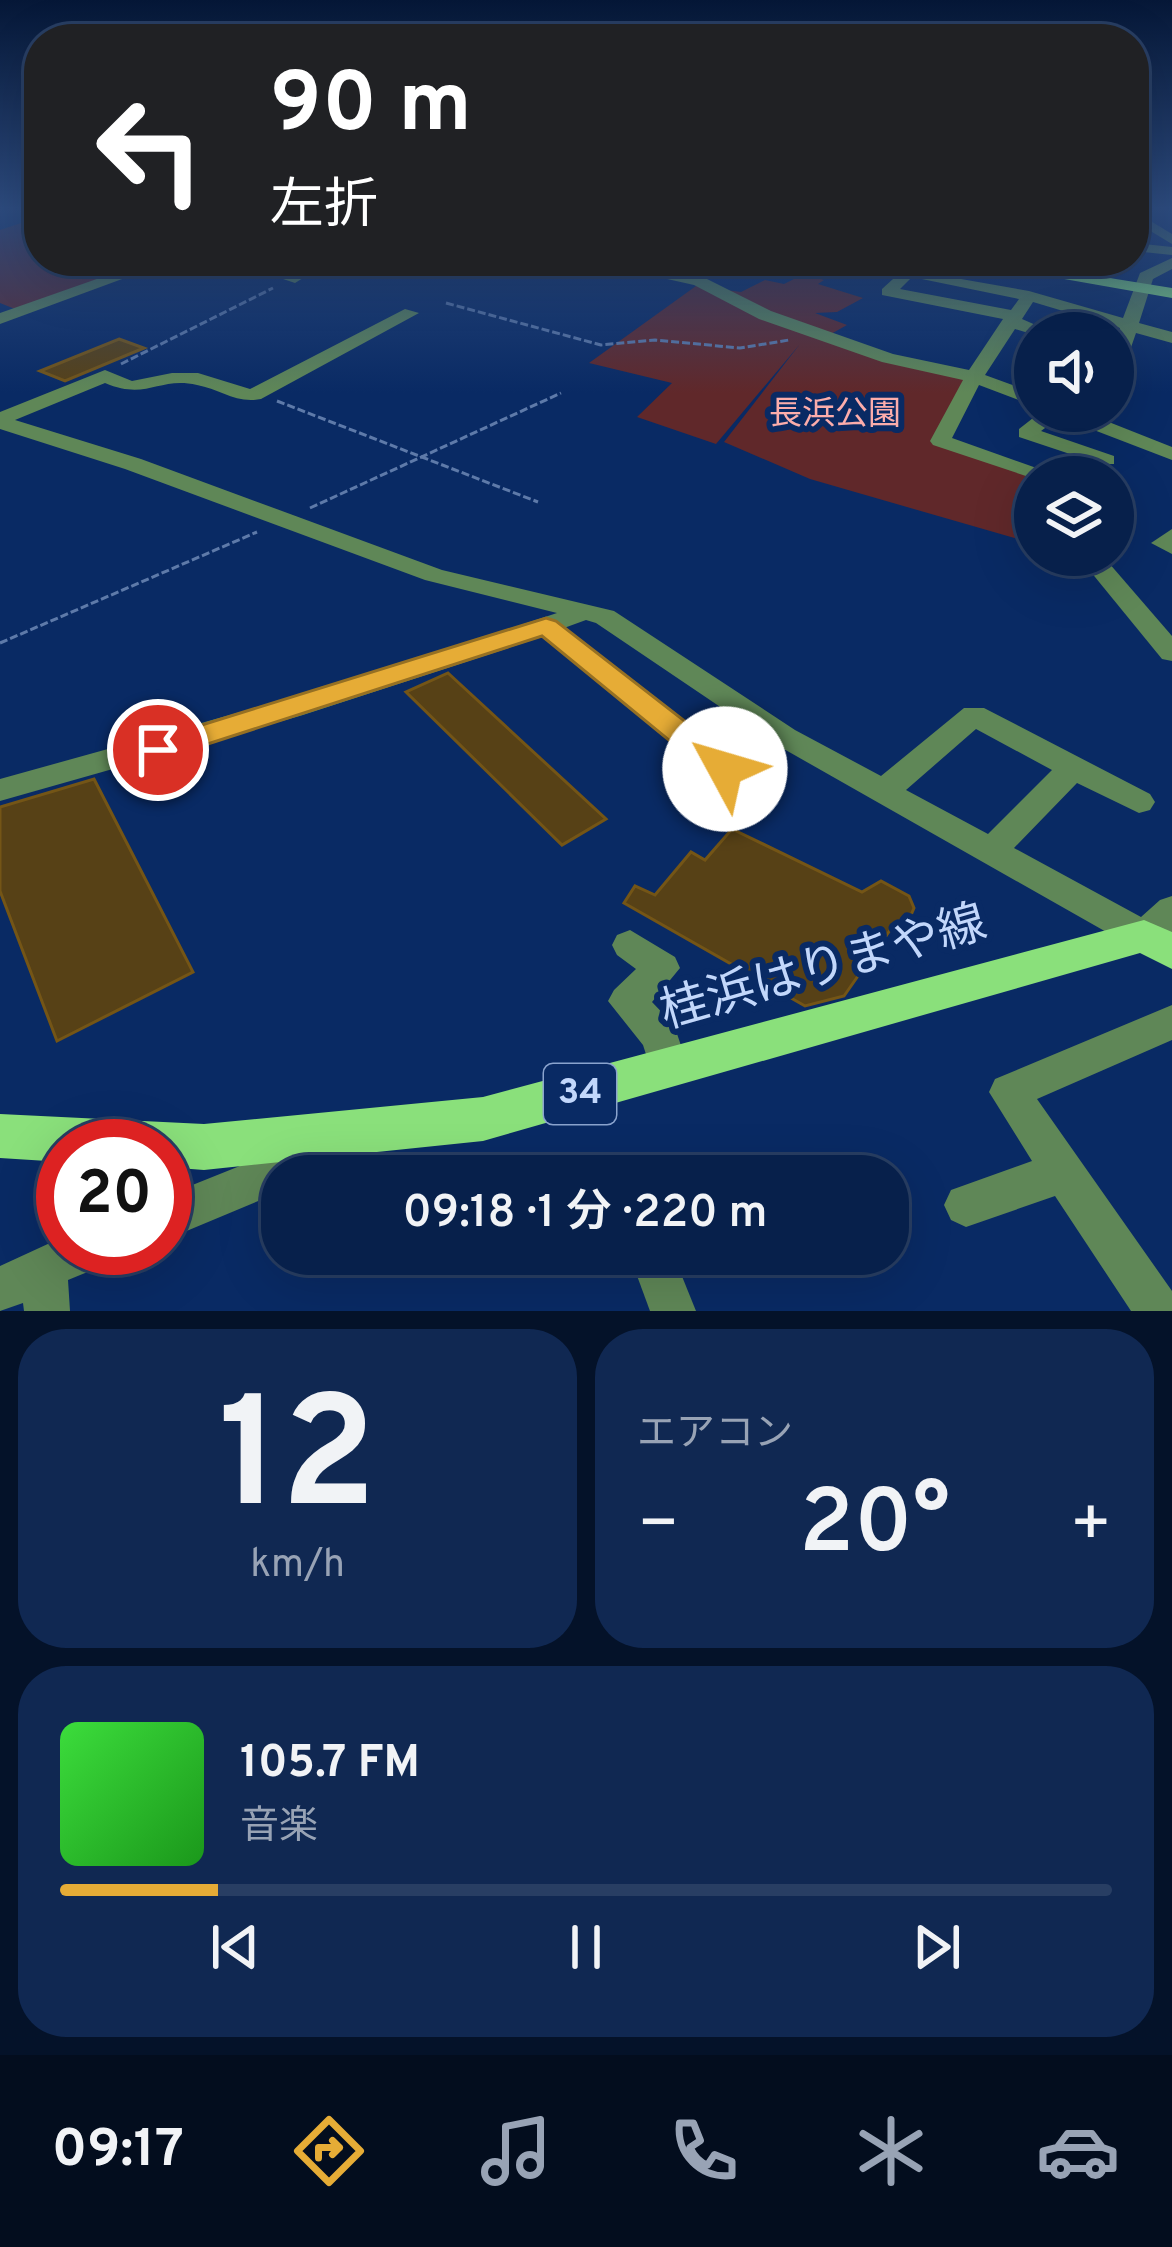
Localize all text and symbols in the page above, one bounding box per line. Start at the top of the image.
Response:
text: 90 m [270,55,472,161]
icon: left [72,72,228,228]
text: 左折 [270,174,378,243]
map controls [1014,312,1134,576]
button: sound [1014,312,1134,432]
park label: 長浜公園 [769,395,901,437]
button: layers [1014,456,1134,576]
pin [107,699,209,801]
position arrow [662,706,788,832]
icon: arrive [125,717,191,783]
street label: 桂浜はりまや線 [654,895,994,1045]
road number: 34 [544,1064,616,1124]
speed limit sign: 20 [36,1119,192,1275]
text: 09:18 · 1 分 · 220 m [402,1186,768,1243]
text: 12 [219,1365,376,1563]
text: エアコン [637,1411,793,1460]
text: 20° [799,1471,950,1584]
text: − [637,1486,680,1569]
text: + [1069,1486,1112,1569]
text: km/h [250,1542,345,1591]
text: 105.7 FM [240,1736,420,1793]
text: 音楽 [240,1804,318,1853]
icon: previous [202,1914,268,1980]
icon: pause [553,1914,619,1980]
icon: next [904,1914,970,1980]
icon: directions [287,2109,371,2193]
icon: music [474,2109,558,2193]
icon: phone [662,2109,746,2193]
icon: climate [849,2109,933,2193]
icon: car [1036,2109,1120,2193]
text: 09:17 [52,2117,184,2186]

